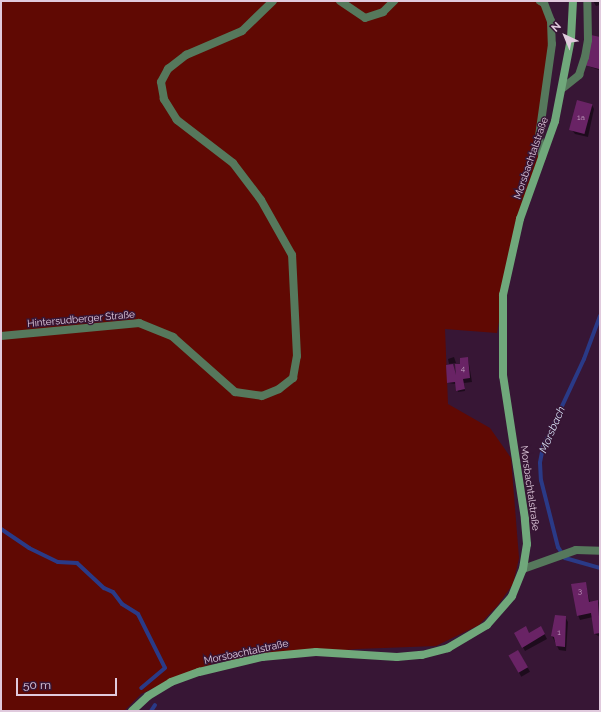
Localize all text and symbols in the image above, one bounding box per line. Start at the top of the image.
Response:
north arrow [545,16,585,56]
text: N [549,19,564,35]
house number: 1a [577,113,585,123]
street label: Morsbachtalstraße [511,115,551,201]
street label: Hintersudberger Straße [27,308,135,330]
house number: 4 [461,364,465,374]
water label: Morsbach [537,405,569,455]
street label: Morsbachtalstraße [518,445,542,531]
house number: 3 [578,587,582,597]
house number: 1 [557,628,561,638]
street label: Morsbachtalstraße [203,637,289,667]
scale bar [18,670,119,696]
text: 50 m [23,678,51,692]

